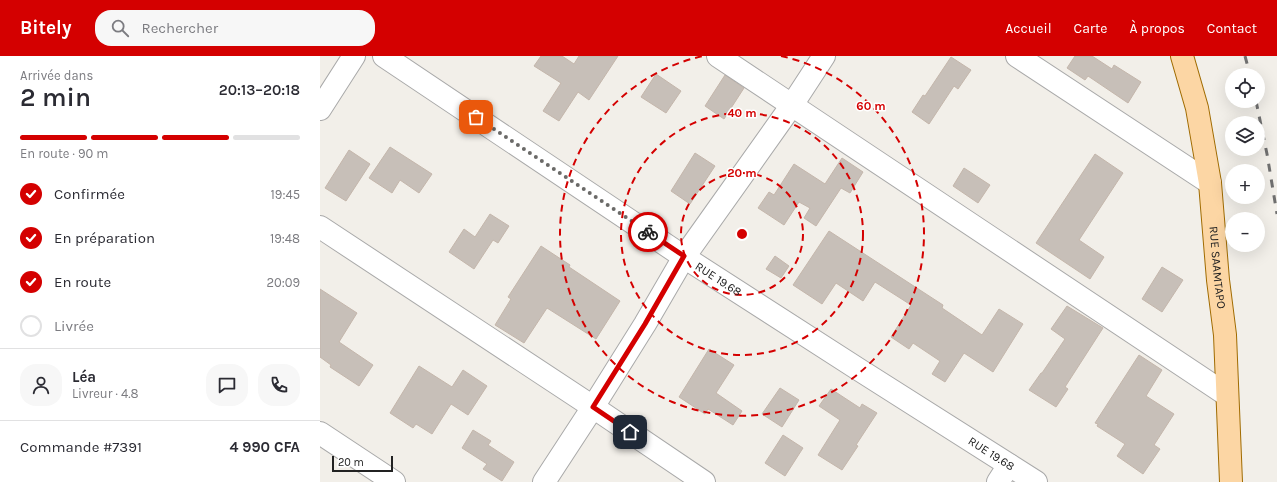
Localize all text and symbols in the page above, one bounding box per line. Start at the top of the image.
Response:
search box [95,10,375,46]
text: Bitely [20,17,71,39]
icon: search [109,17,131,39]
text: Rechercher [141,19,218,37]
text: Accueil [1005,20,1052,37]
text: Carte [1074,20,1107,37]
text: À propos [1129,20,1185,37]
text: Contact [1207,20,1257,37]
text: Arrivée dans [20,68,93,83]
map controls [1225,68,1265,252]
button: locate [1225,68,1265,108]
text: 20:13–20:18 [219,81,300,99]
text: 2 min [20,82,91,113]
text: 60 m [856,99,886,113]
pin [459,100,493,134]
icon: bag [465,106,487,128]
text: 40 m [727,106,757,120]
button: layers [1225,116,1265,156]
text: En route · 90 m [20,146,108,161]
button: + [1225,164,1265,204]
text: 20 m [727,166,757,180]
icon: check [20,183,42,205]
text: Confirmée [54,185,125,203]
text: 19:45 [271,187,300,202]
courier [628,212,668,252]
button: − [1225,212,1265,252]
icon: bike [637,221,659,243]
street label: RUE SAAMTAPO [1207,226,1229,310]
icon: check [20,227,42,249]
centre of rings [735,227,749,241]
text: En préparation [54,229,155,247]
text: 19:48 [270,231,300,246]
street label: RUE 19.68 [693,259,744,299]
icon: check [20,271,42,293]
text: En route [54,273,111,291]
text: 20:09 [266,275,300,290]
text: Livrée [54,317,94,335]
button: person [20,364,62,406]
button: chat [206,364,248,406]
button: phone [258,364,300,406]
text: Léa [72,368,96,386]
text: Livreur · 4.8 [72,386,139,401]
pin [613,415,647,449]
icon: home [619,421,641,443]
street label: RUE 19.68 [966,434,1017,474]
text: Commande #7391 [20,438,142,456]
text: 4 990 CFA [230,438,300,456]
scale bar [332,454,393,473]
text: 20 m [338,456,364,469]

